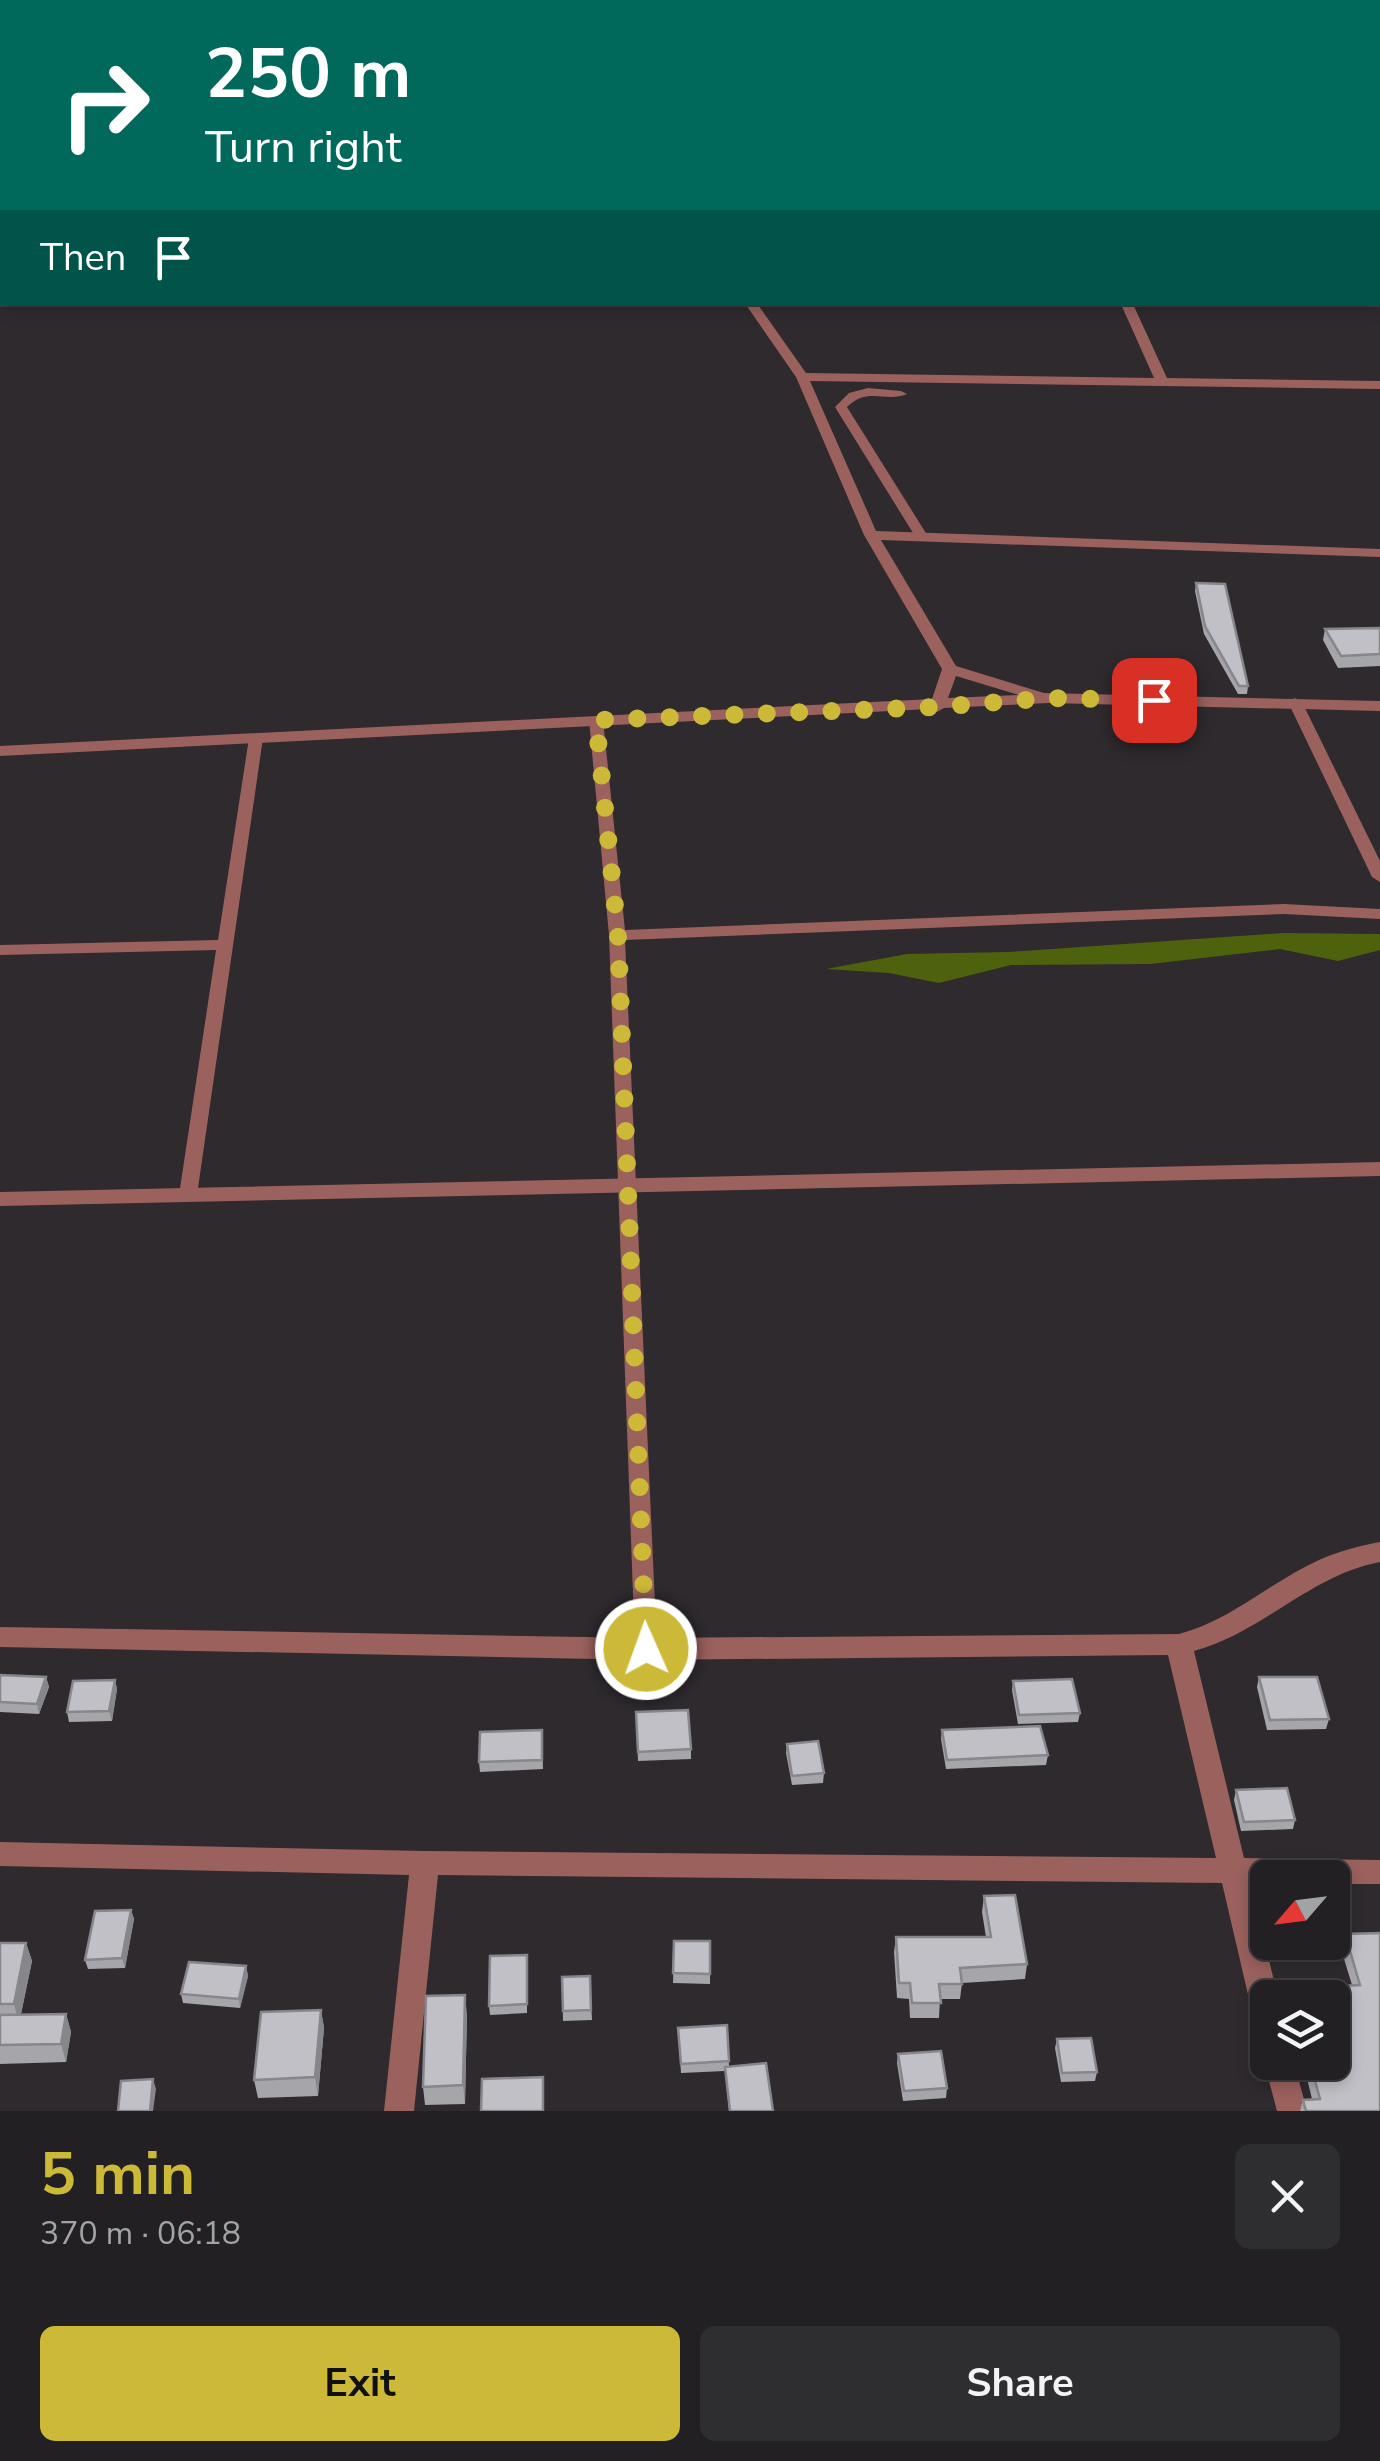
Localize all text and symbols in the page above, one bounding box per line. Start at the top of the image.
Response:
text: 250 m [205,26,411,122]
icon: right [40,40,170,170]
text: Turn right [205,117,402,178]
icon: arrive [146,230,201,285]
text: Then [40,232,126,283]
pin [1112,658,1197,743]
icon: arrive [1127,673,1182,728]
position arrow [594,1597,698,1701]
north arrow [1250,1860,1350,1960]
map controls [1250,1860,1350,2080]
button: layers [1250,1980,1350,2080]
text: 5 min [40,2133,195,2215]
button: close [1235,2144,1340,2249]
text: 370 m · 06:18 [40,2212,241,2255]
button: Exit [40,2326,680,2441]
button: Share [700,2326,1340,2441]

